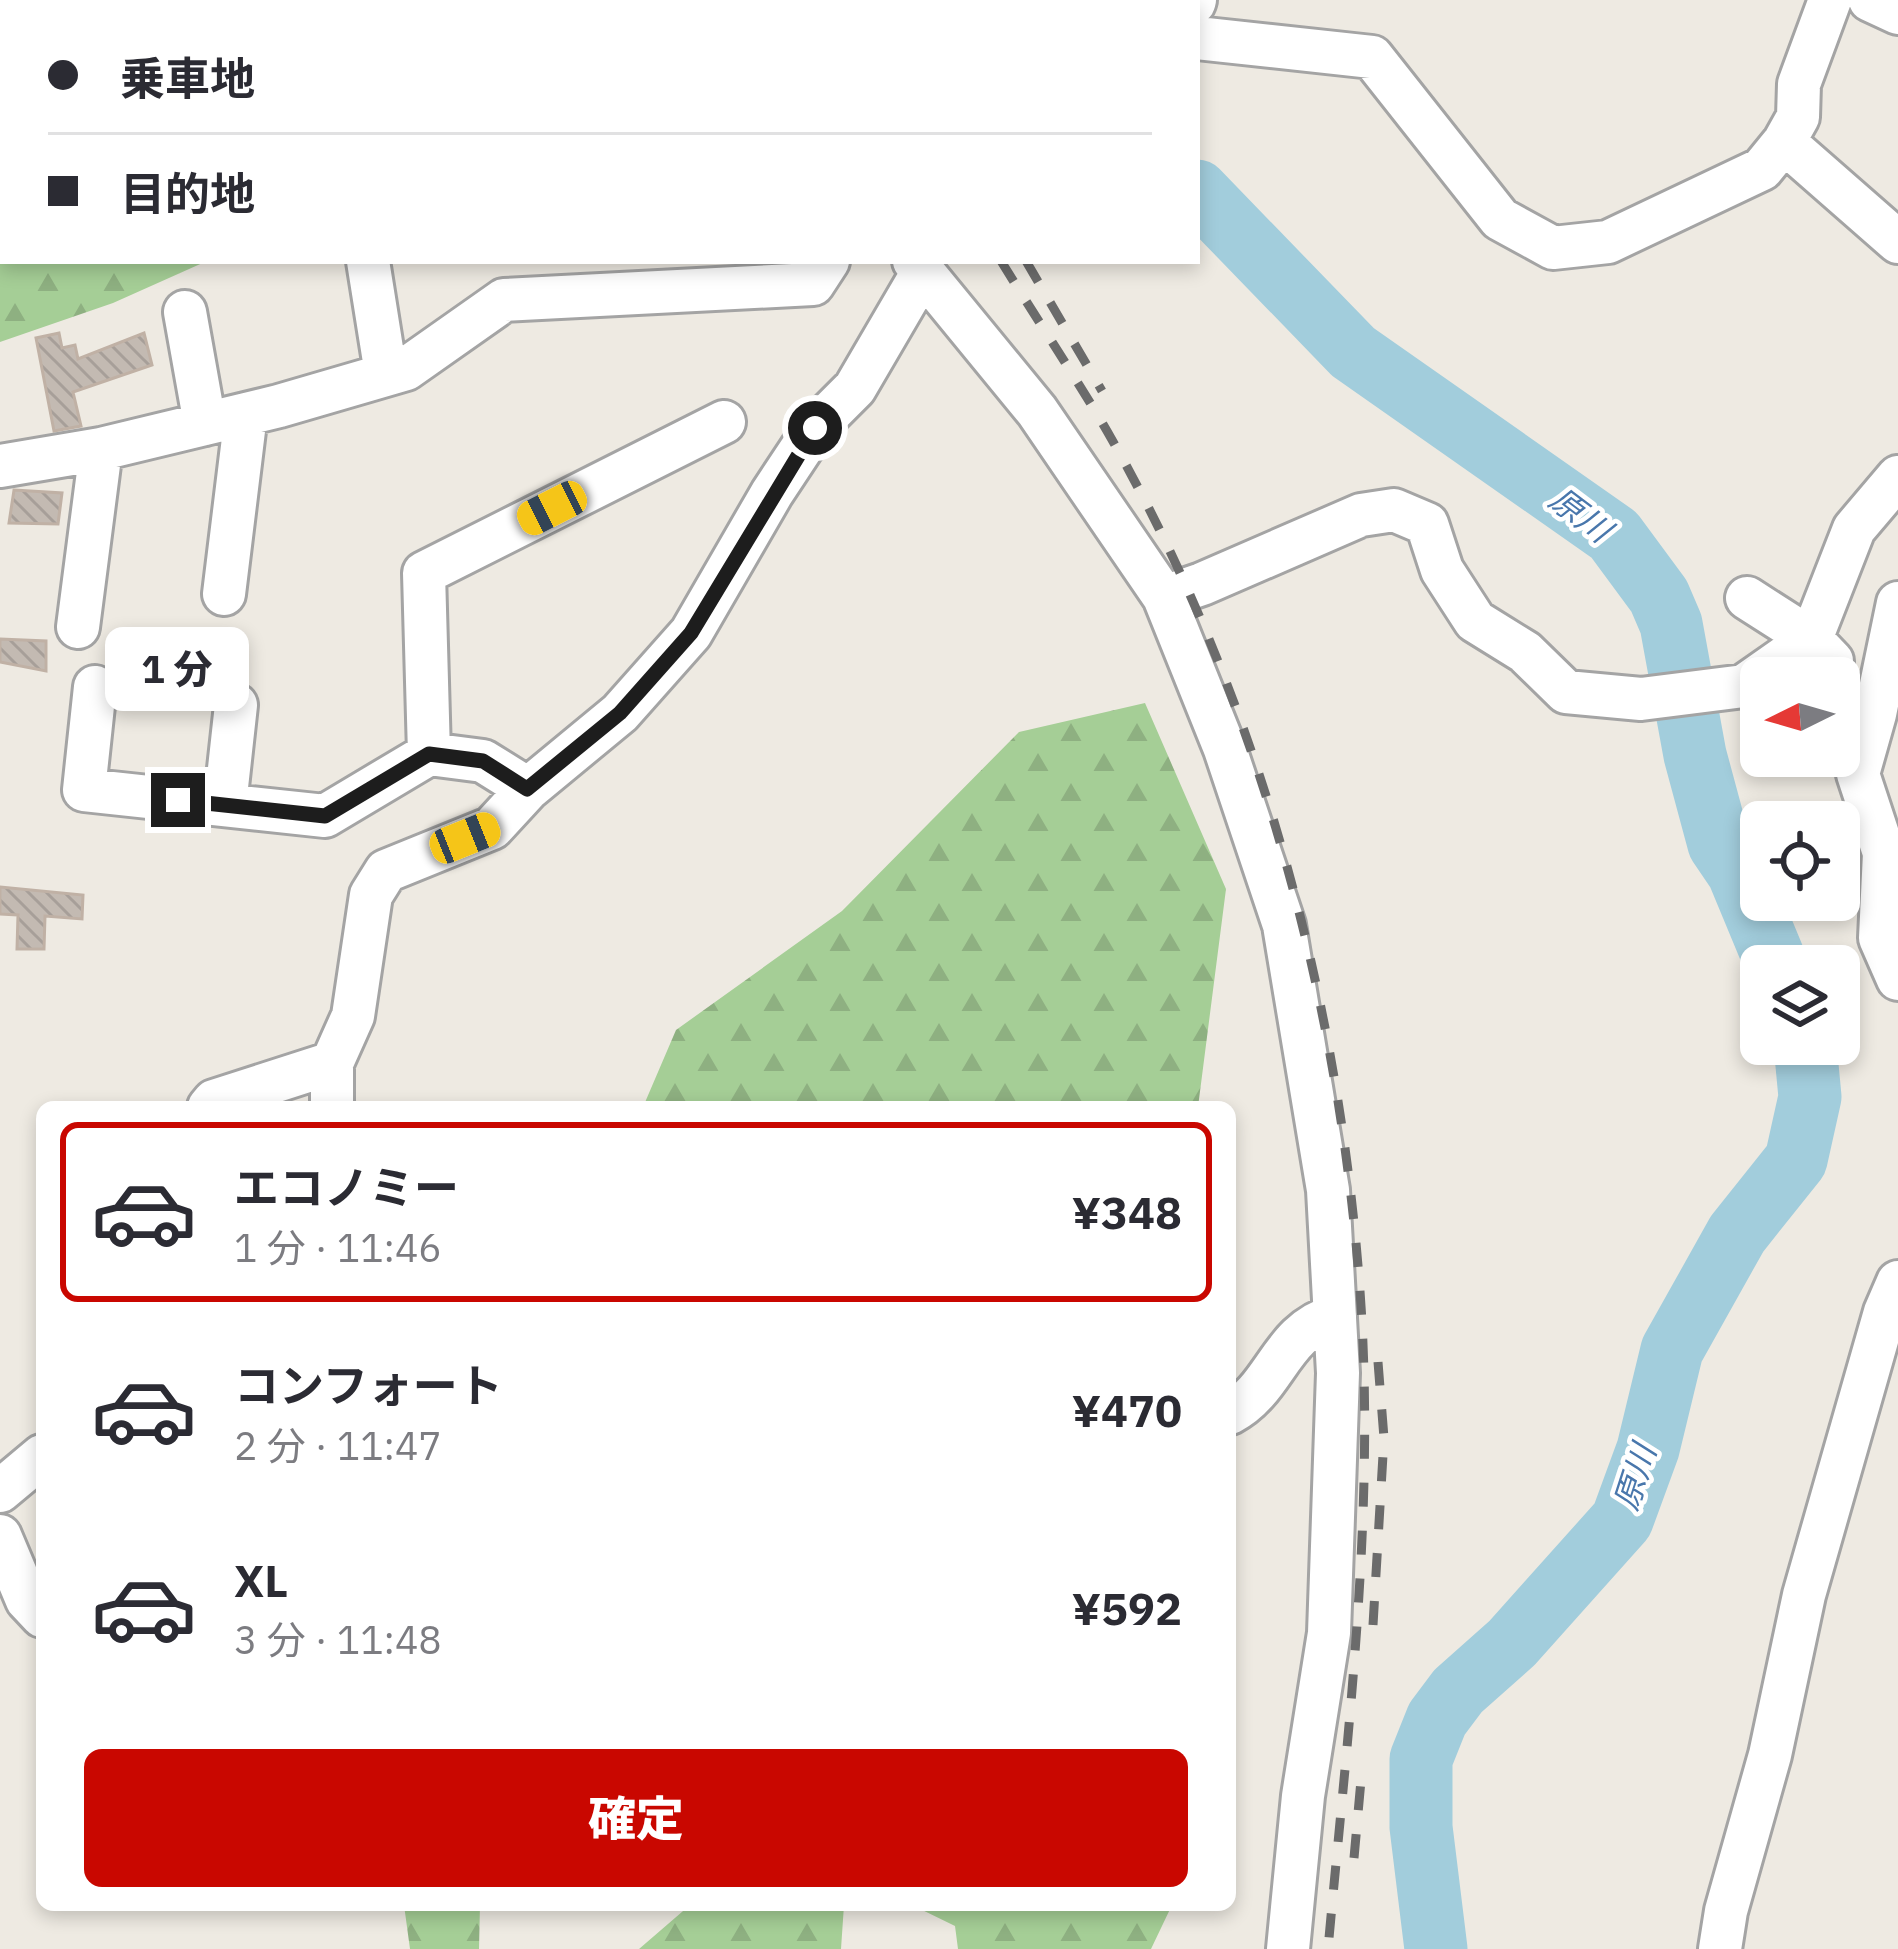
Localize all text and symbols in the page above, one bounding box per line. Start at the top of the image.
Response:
text: 乗車地 [120,49,255,107]
text: 目的地 [120,164,255,222]
route start [788,401,842,455]
car [512,476,592,540]
water label: 原川 [1542,477,1623,553]
callout: 1 分 [106,626,250,710]
text: 1 分 [141,643,213,694]
north arrow [1740,657,1860,777]
map controls [1740,657,1860,1065]
route end [151,773,205,827]
button: locate [1740,801,1860,921]
car [425,808,505,868]
button: layers [1740,945,1860,1065]
icon: car [90,1158,198,1266]
text: エコノミー [234,1158,459,1216]
text: ¥348 [1072,1183,1182,1241]
text: 1 分 · 11:46 [234,1222,442,1273]
icon: car [90,1356,198,1464]
text: コンフォート [234,1356,503,1414]
text: ¥470 [1072,1381,1182,1439]
text: 2 分 · 11:47 [234,1420,442,1471]
water label: 原川 [1603,1436,1666,1515]
text: XL [234,1551,288,1609]
icon: car [90,1554,198,1662]
text: ¥592 [1072,1579,1182,1637]
text: 3 分 · 11:48 [234,1614,442,1665]
button: 確定 [84,1749,1188,1887]

